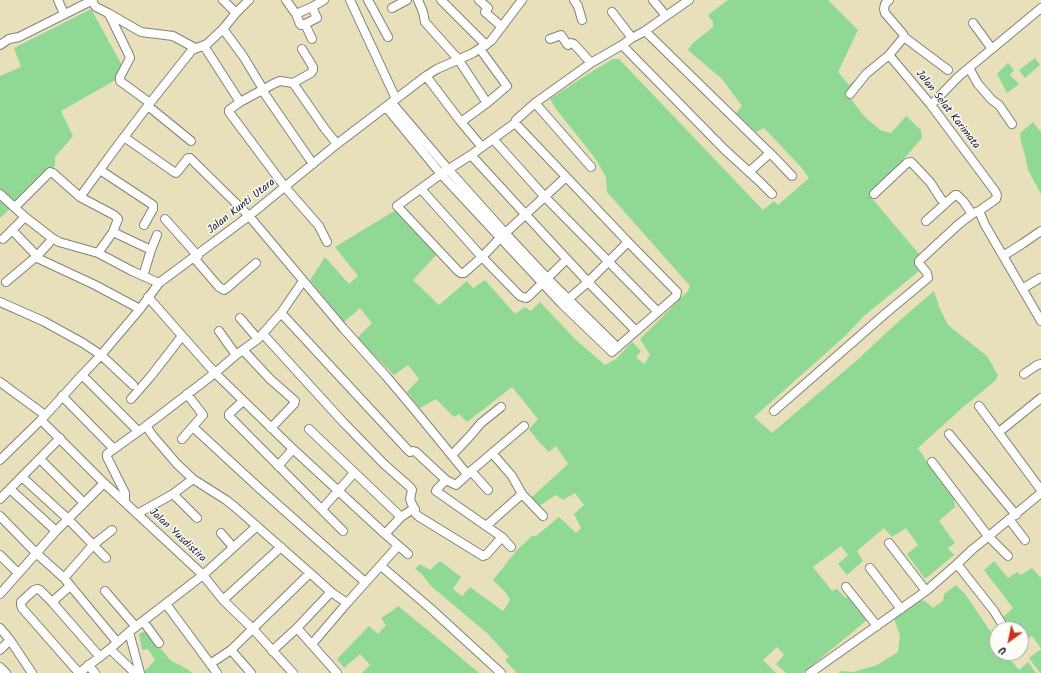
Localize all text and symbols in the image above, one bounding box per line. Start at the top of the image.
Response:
street label: Jalan Selat Karimata [912,68,982,152]
street label: Jalan Kunti Utara [206,177,278,237]
street label: Jalan Yusdistira [146,506,208,566]
north arrow [989,621,1029,661]
text: U [995,641,1011,660]

